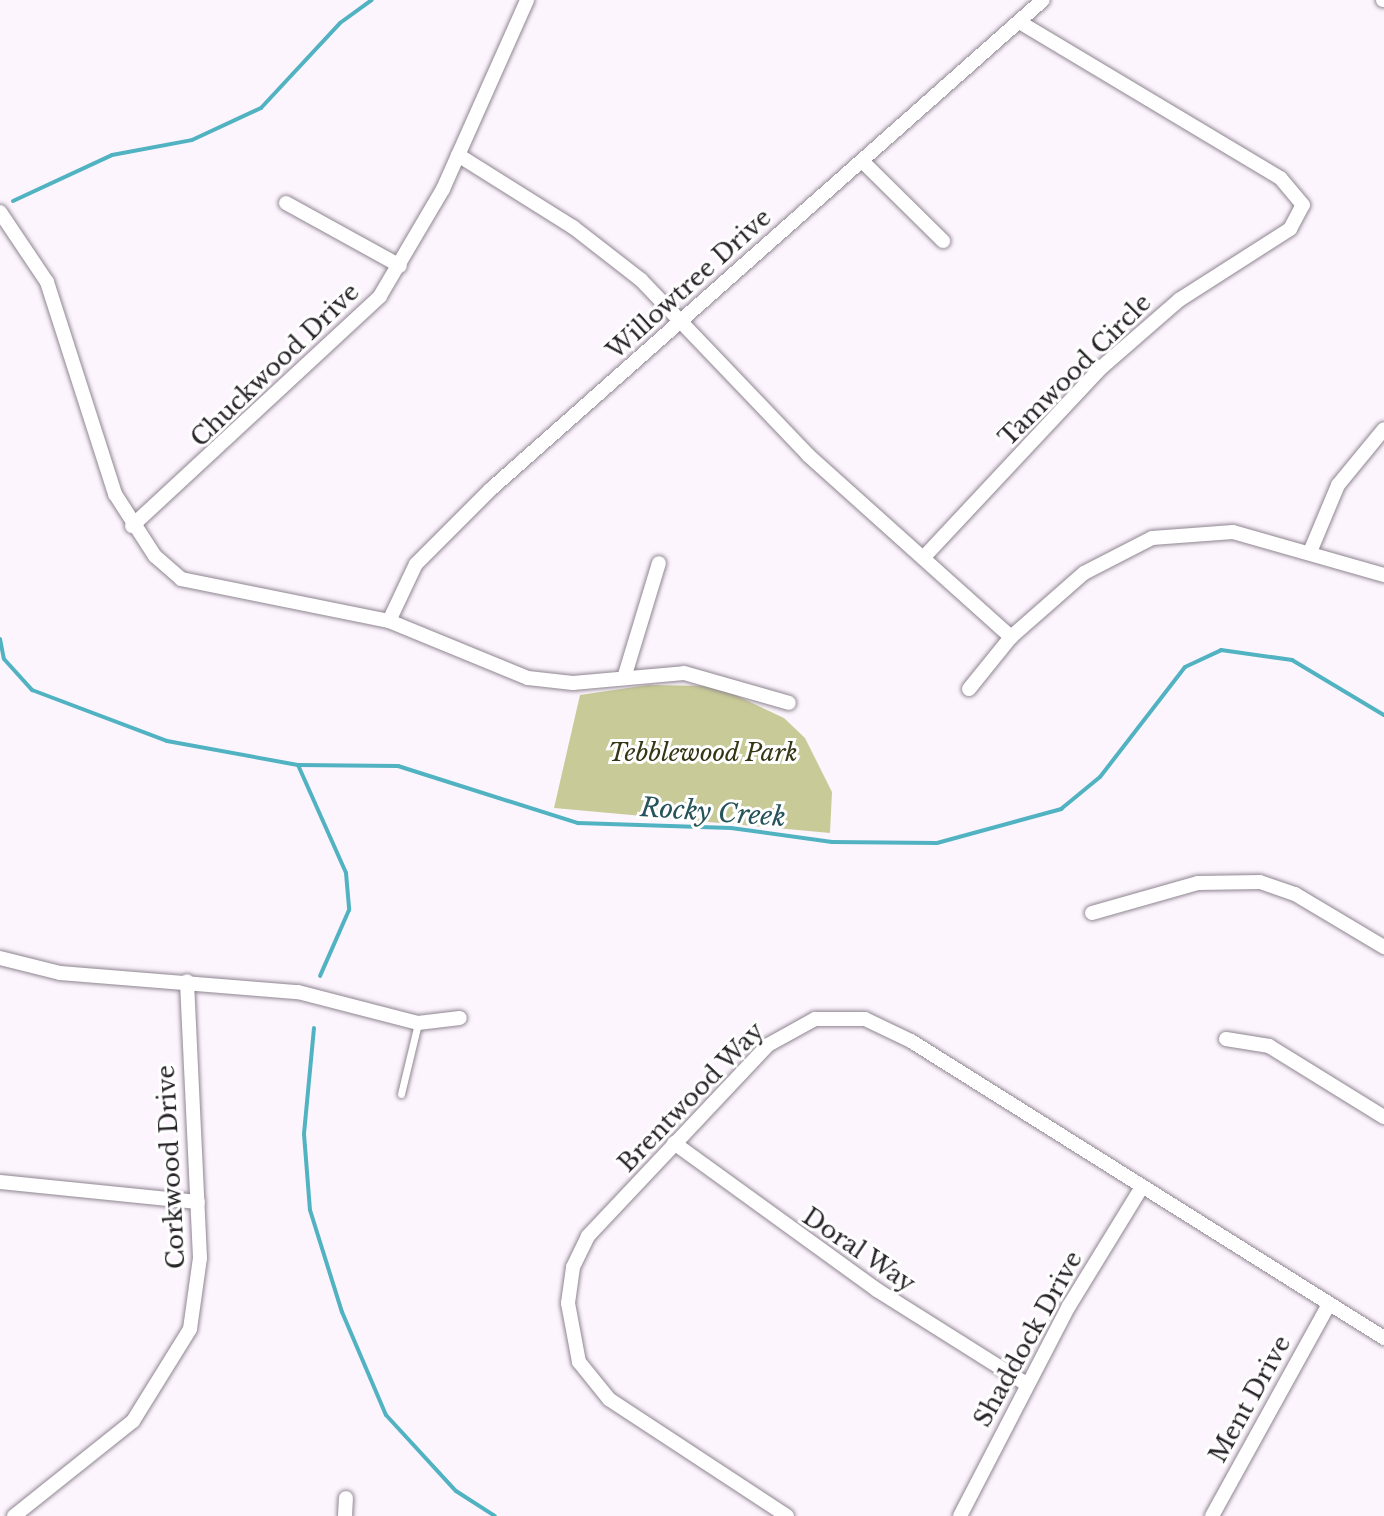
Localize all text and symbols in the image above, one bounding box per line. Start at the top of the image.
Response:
street label: Willowtree Drive [601,203,777,365]
street label: Chuckwood Drive [185,277,365,453]
street label: Tamwood Circle [993,288,1157,452]
park label: Tebblewood Park [608,739,798,767]
water label: Rocky Creek [639,792,787,834]
street label: Brentwood Way [612,1016,770,1178]
street label: Corkwood Drive [151,1064,191,1270]
street label: Doral Way [797,1202,921,1298]
street label: Shaddock Drive [968,1246,1088,1432]
street label: Ment Drive [1203,1331,1297,1467]

